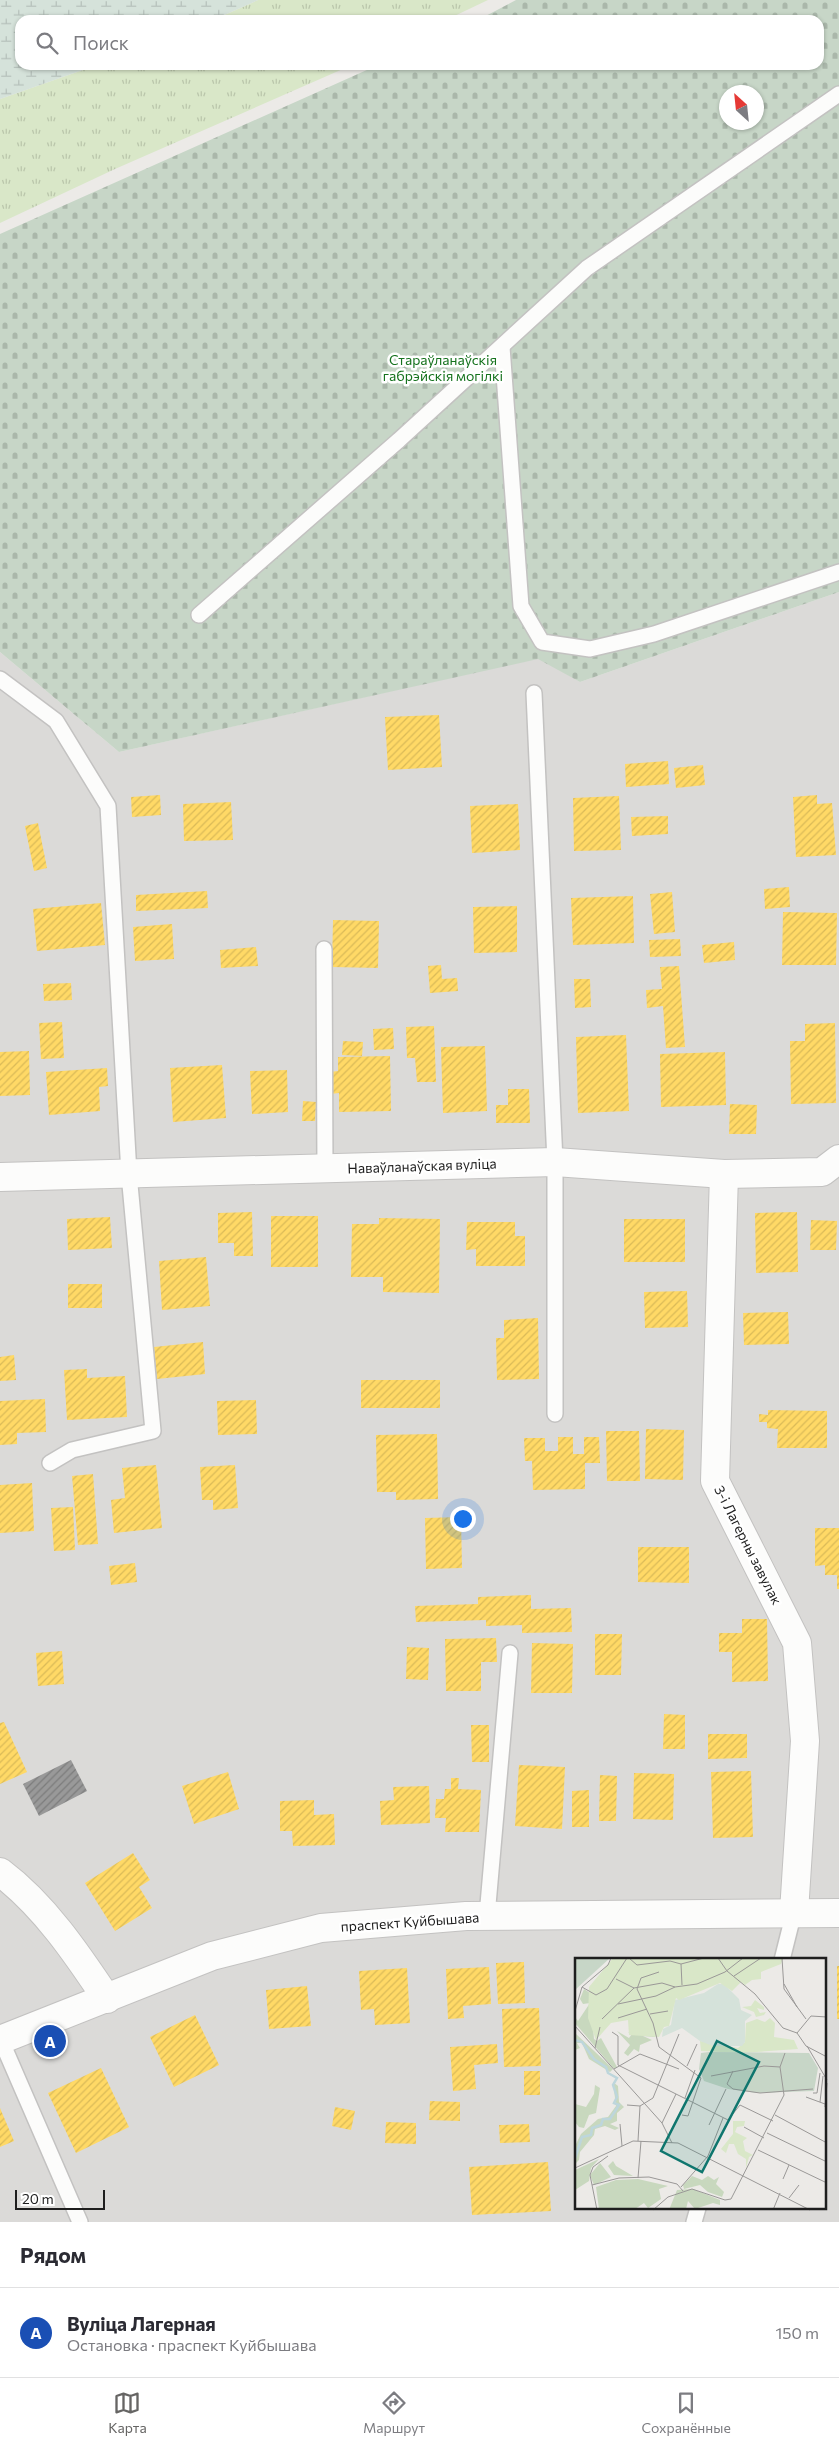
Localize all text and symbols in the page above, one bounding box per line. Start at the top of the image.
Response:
search box [15,15,824,70]
icon: search [33,29,61,57]
text: Поиск [73,31,129,54]
north arrow [719,85,764,130]
park label: Стараўланаўскія габрэйскія могілкі [383,351,503,384]
street label: Наваўланаўская вуліца [347,1154,497,1177]
street label: 3-і Лагерны завулак [711,1482,786,1608]
your location [450,1506,476,1532]
street label: праспект Куйбышава [340,1908,480,1935]
inset map [575,1958,826,2210]
pin: A [34,2022,66,2060]
scale bar [15,2187,105,2210]
text: 20 m [22,2190,54,2207]
text: Рядом [20,2242,86,2267]
text: Вуліца Лагерная [67,2312,216,2335]
text: A [30,2323,42,2342]
text: 150 m [776,2323,819,2342]
text: Остановка · праспект Куйбышава [67,2335,316,2354]
tab: Карта [108,2389,147,2436]
tab: Маршрут [363,2389,425,2436]
tab: Сохранённые [641,2389,731,2436]

